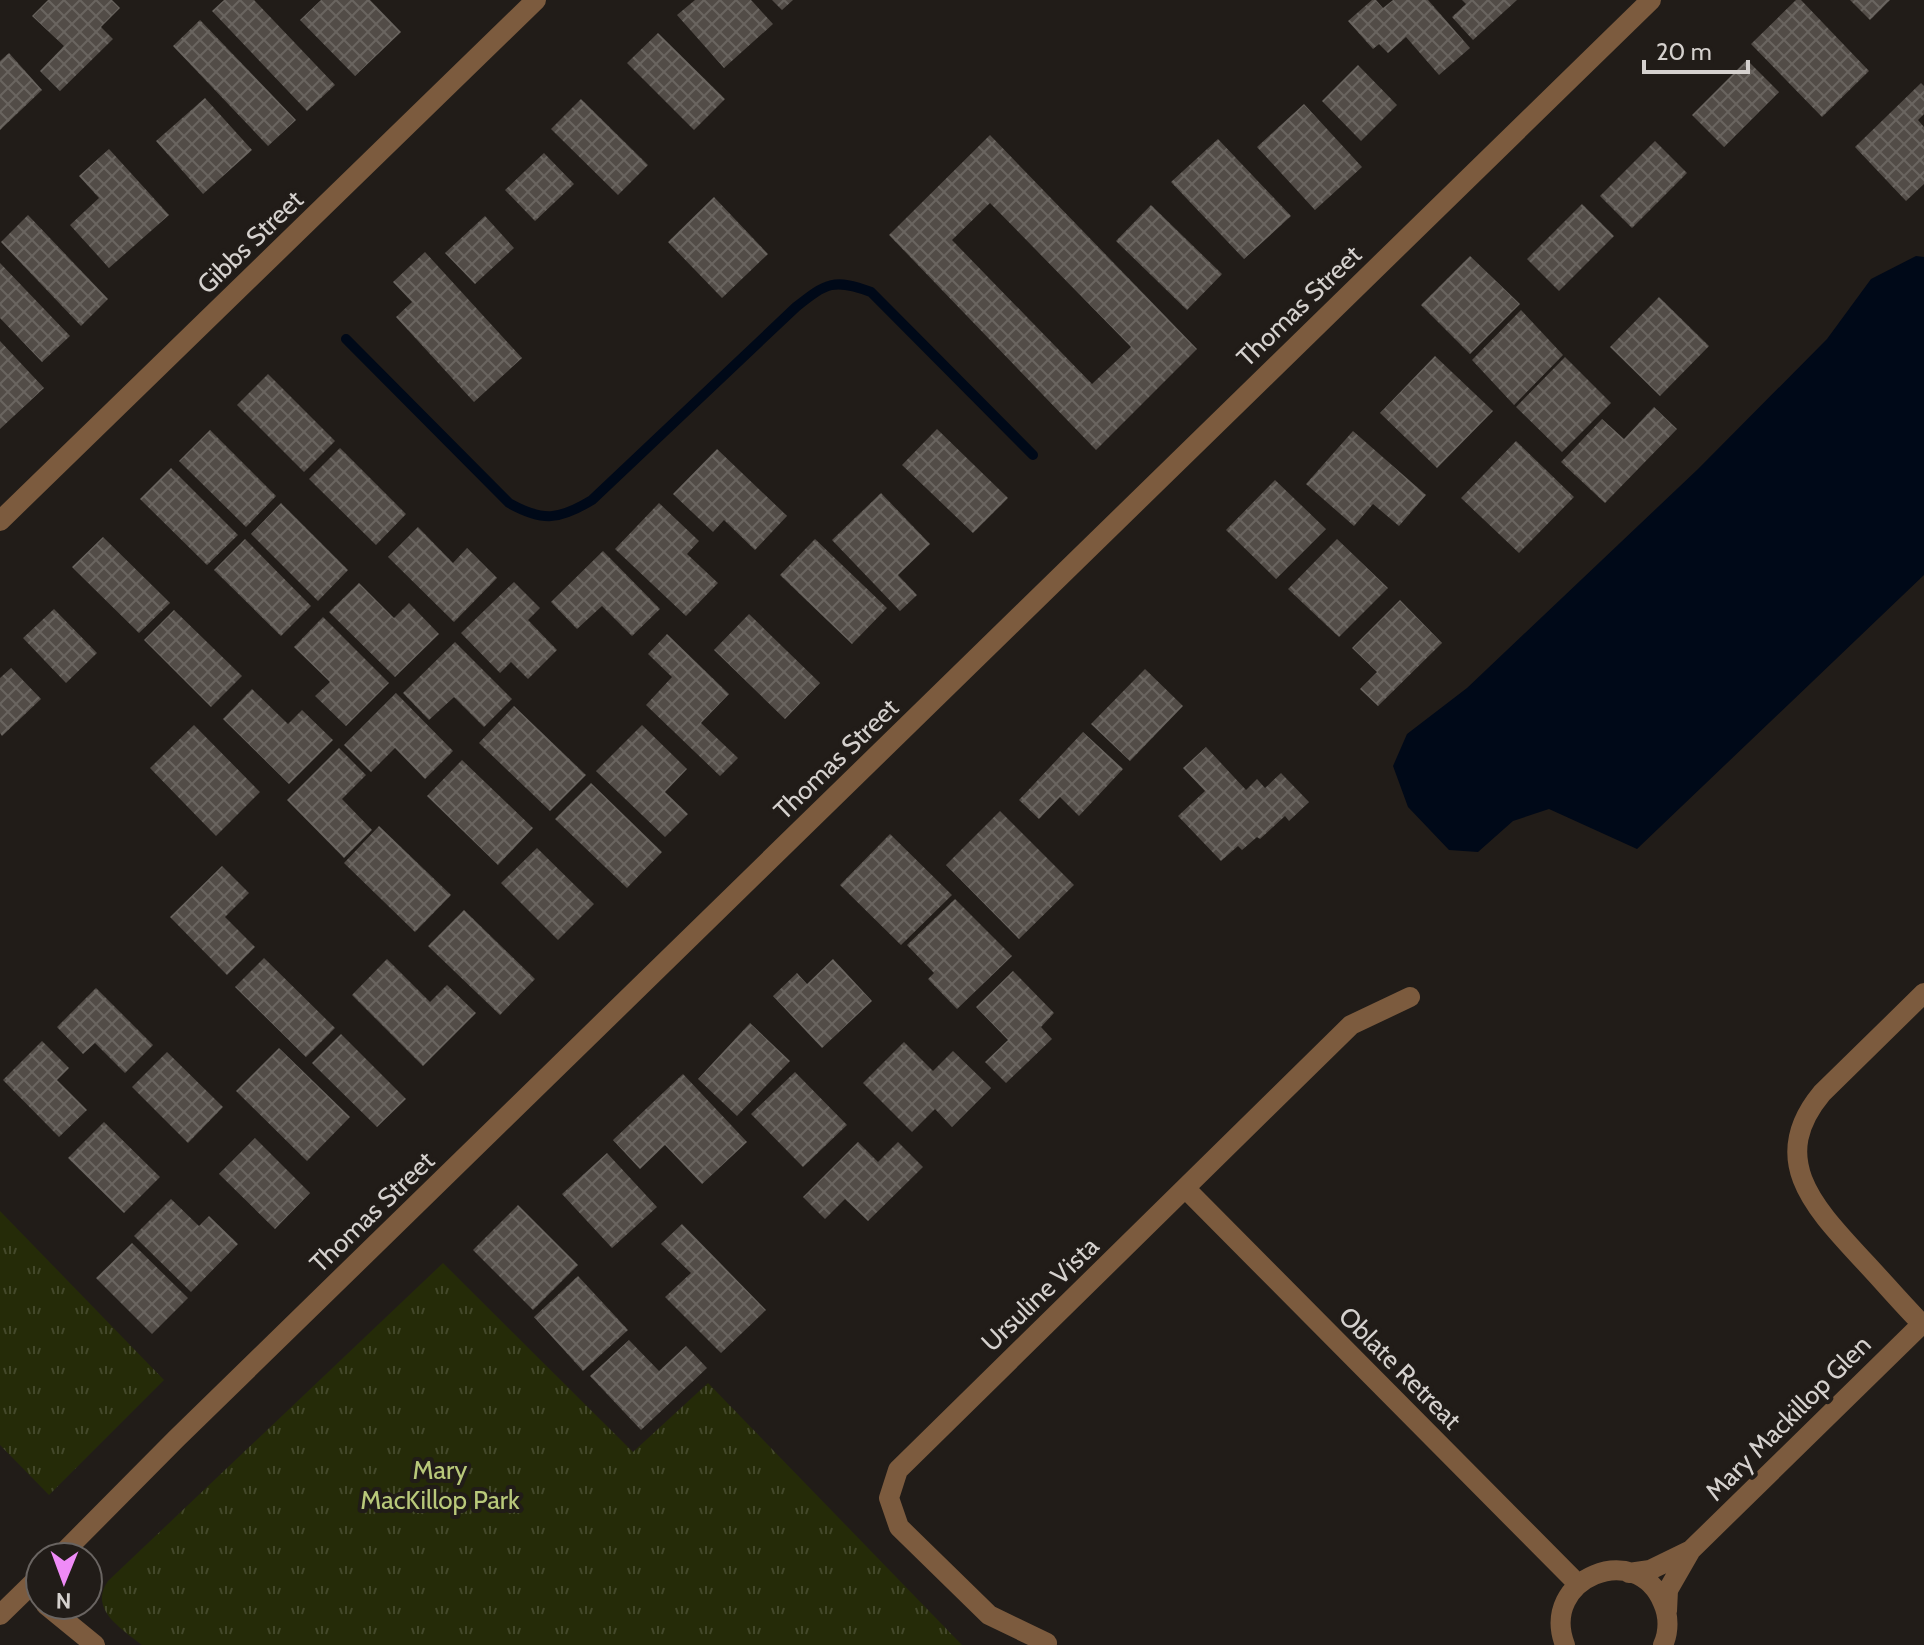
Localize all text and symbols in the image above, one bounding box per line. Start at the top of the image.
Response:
scale bar [1644,24,1748,74]
text: 20 m [1656,37,1712,66]
street label: Gibbs Street [190,183,310,300]
street label: Thomas Street [1230,238,1368,373]
street label: Thomas Street [767,691,905,826]
street label: Thomas Street [303,1144,441,1279]
street label: Ursuline Vista [975,1230,1106,1358]
street label: Oblate Retreat [1332,1300,1468,1436]
street label: Mary Mackillop Glen [1699,1329,1877,1507]
park label: Mary MacKillop Park [360,1454,520,1516]
north arrow [24,1541,104,1621]
text: N [56,1587,72,1614]

